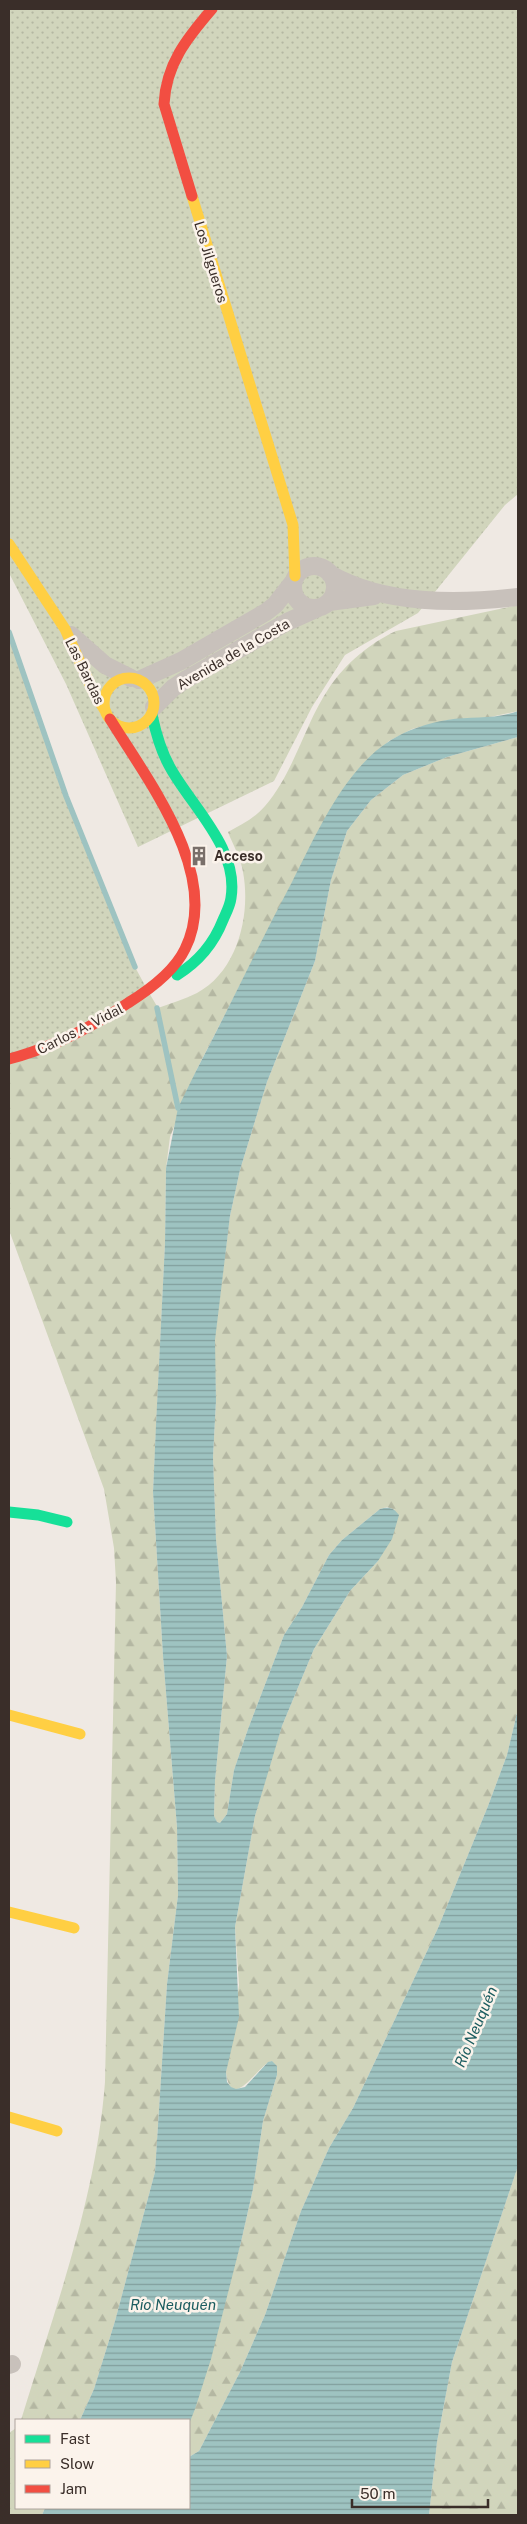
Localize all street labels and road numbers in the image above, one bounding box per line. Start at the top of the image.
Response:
street label: Los Jilgueros [191,219,231,305]
street label: Avenida de la Costa [174,615,292,693]
street label: Las Bardas [62,635,108,707]
street label: Carlos A. Vidal [34,1000,126,1058]

